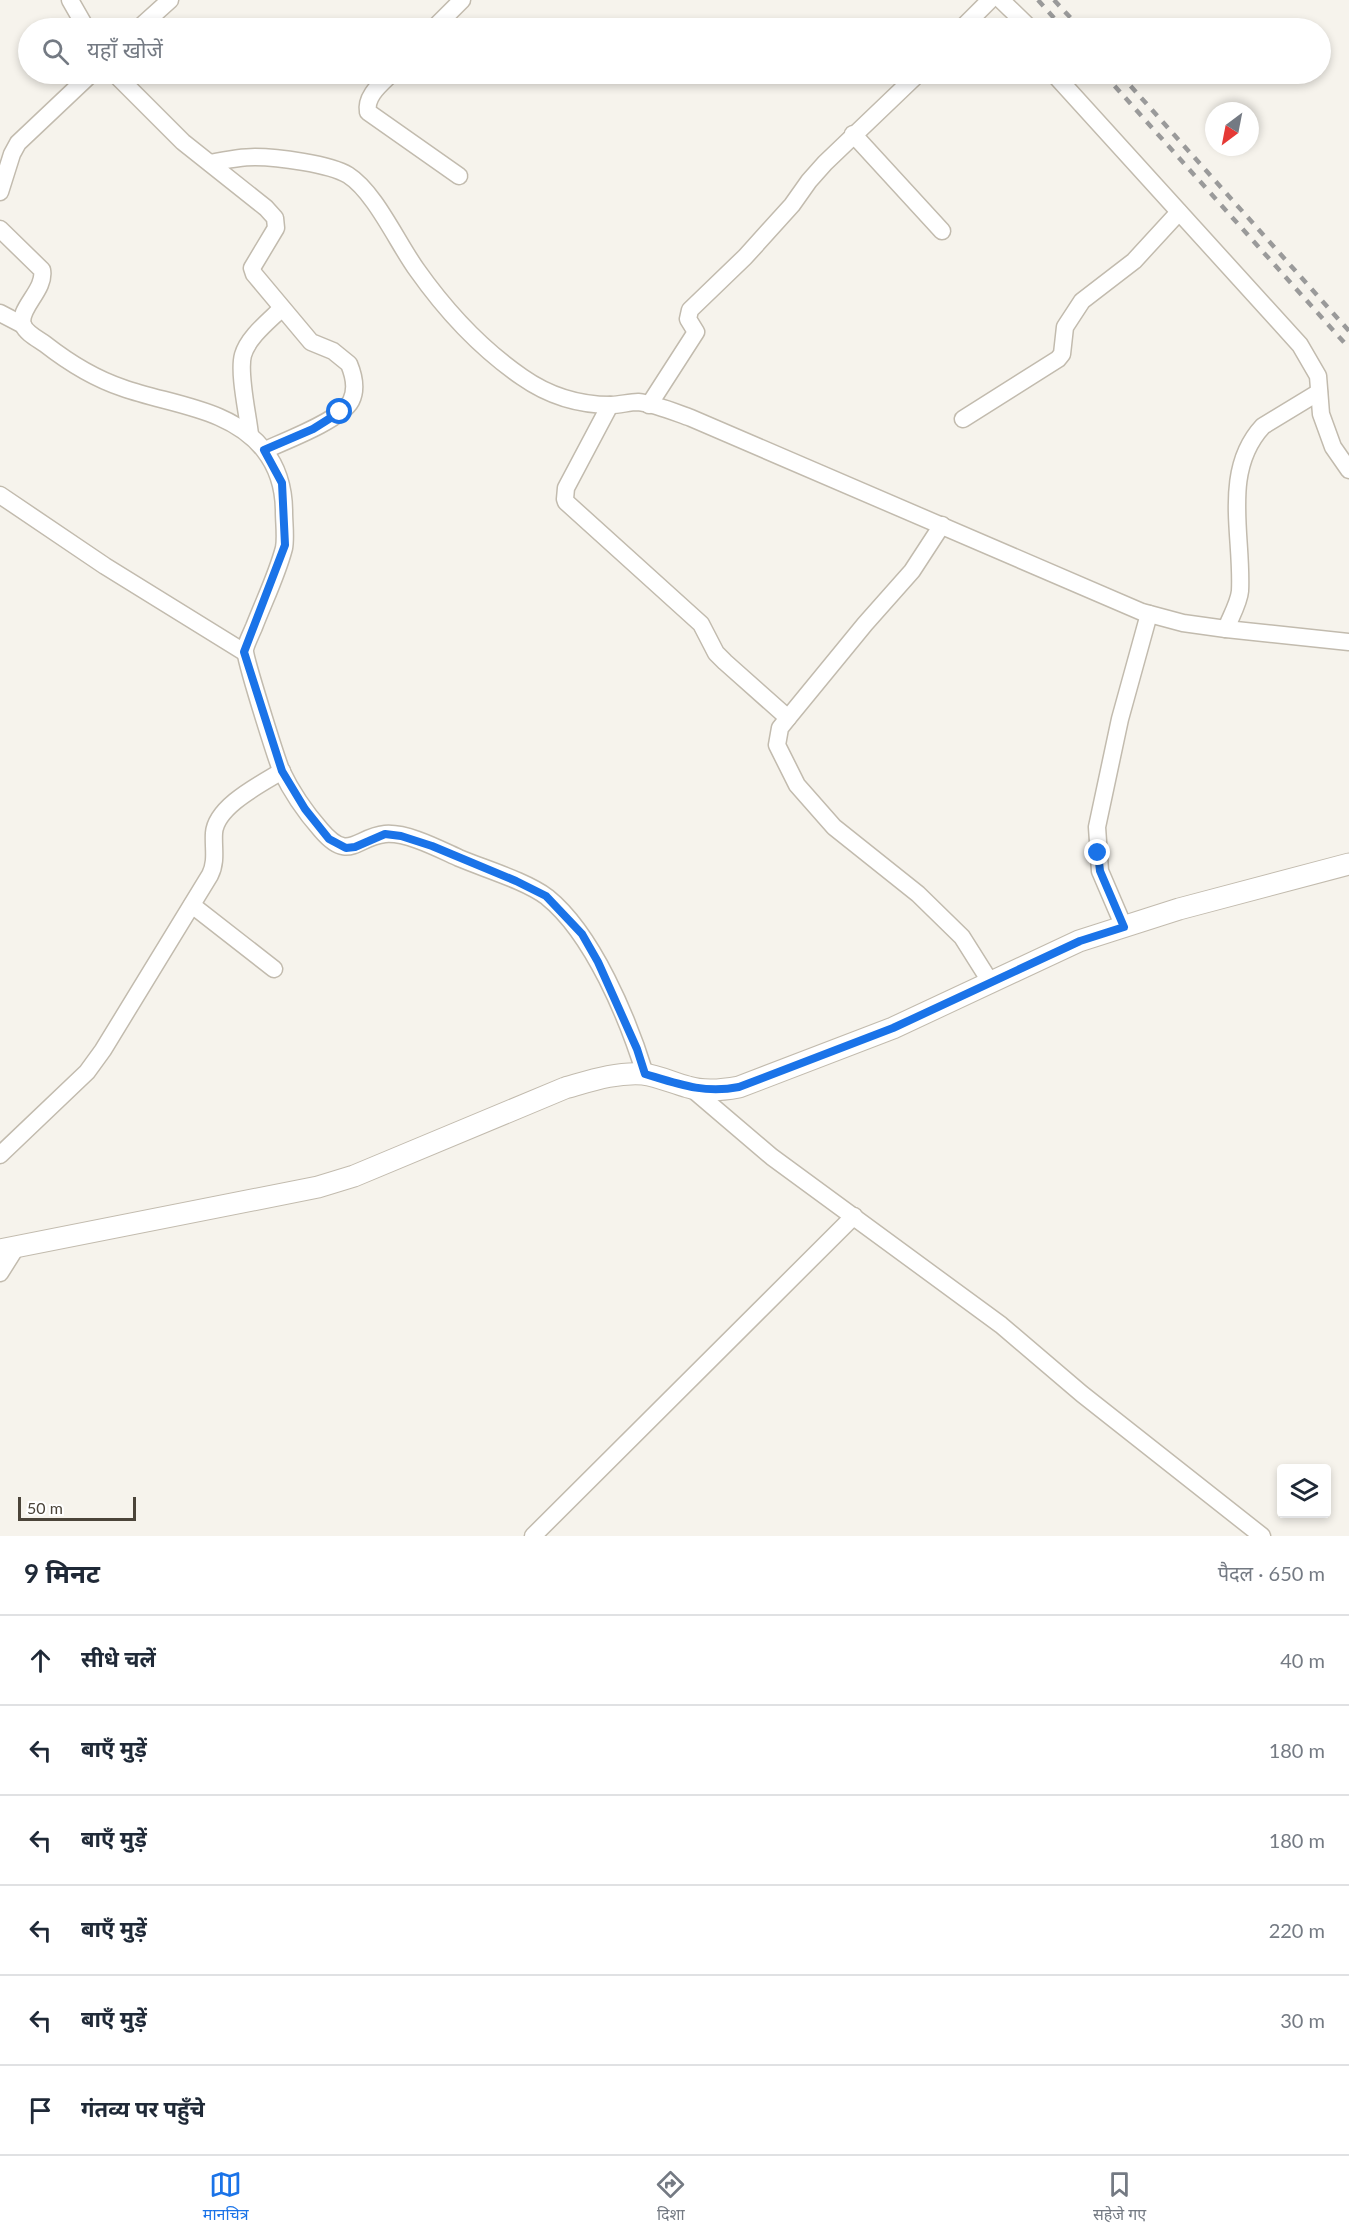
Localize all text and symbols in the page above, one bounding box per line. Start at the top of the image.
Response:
search box [18,18,1331,84]
icon: search [39,35,72,68]
text: यहाँ खोजें [87,36,163,63]
north arrow [1205,102,1259,156]
route start [326,398,352,424]
route end [1084,839,1110,865]
map controls [1277,1464,1331,1518]
button: layers [1277,1464,1331,1518]
scale bar [18,1494,136,1522]
text: 50 m [27,1498,63,1517]
text: 9 मिनट [24,1557,100,1589]
text: पैदल · 650 m [1218,1561,1325,1585]
icon: ahead [24,1644,57,1677]
text: सीधे चलें [81,1645,156,1672]
text: 40 m [1280,1648,1325,1672]
icon: left [24,1734,57,1767]
text: बाएँ मुड़ें [81,1735,147,1762]
text: 180 m [1269,1738,1325,1762]
icon: left [24,1824,57,1857]
text: बाएँ मुड़ें [81,1825,147,1852]
text: 180 m [1269,1828,1325,1852]
icon: left [24,1914,57,1947]
text: बाएँ मुड़ें [81,1915,147,1942]
text: 220 m [1269,1918,1325,1942]
icon: left [24,2004,57,2037]
text: बाएँ मुड़ें [81,2005,147,2032]
text: 30 m [1280,2008,1325,2032]
icon: arrive [24,2094,57,2127]
text: गंतव्य पर पहुँचे [81,2095,205,2122]
tab: मानचित्र [203,2168,249,2227]
tab: दिशा [654,2168,687,2227]
tab: सहेजे गए [1093,2168,1146,2227]

